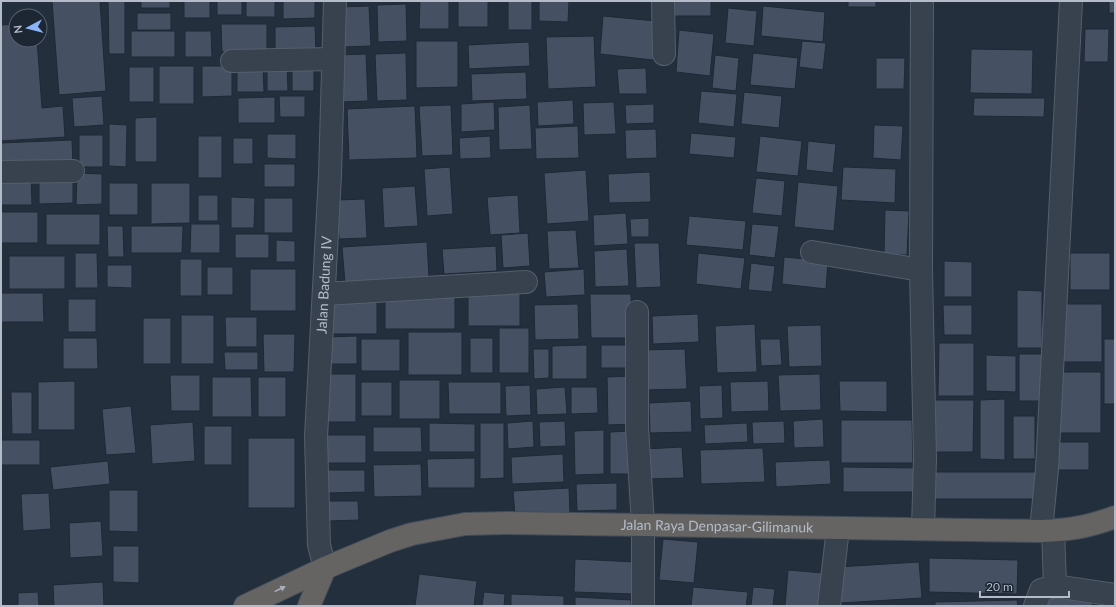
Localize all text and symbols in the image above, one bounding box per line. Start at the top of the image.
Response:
north arrow [8,8,48,48]
text: N [11,24,25,34]
street label: Jalan Badung IV [313,235,335,334]
street label: Jalan Raya Denpasar-Gilimanuk [621,516,814,536]
scale bar [980,573,1069,599]
text: 20 m [986,579,1013,594]
one-way arrow [275,586,286,592]

